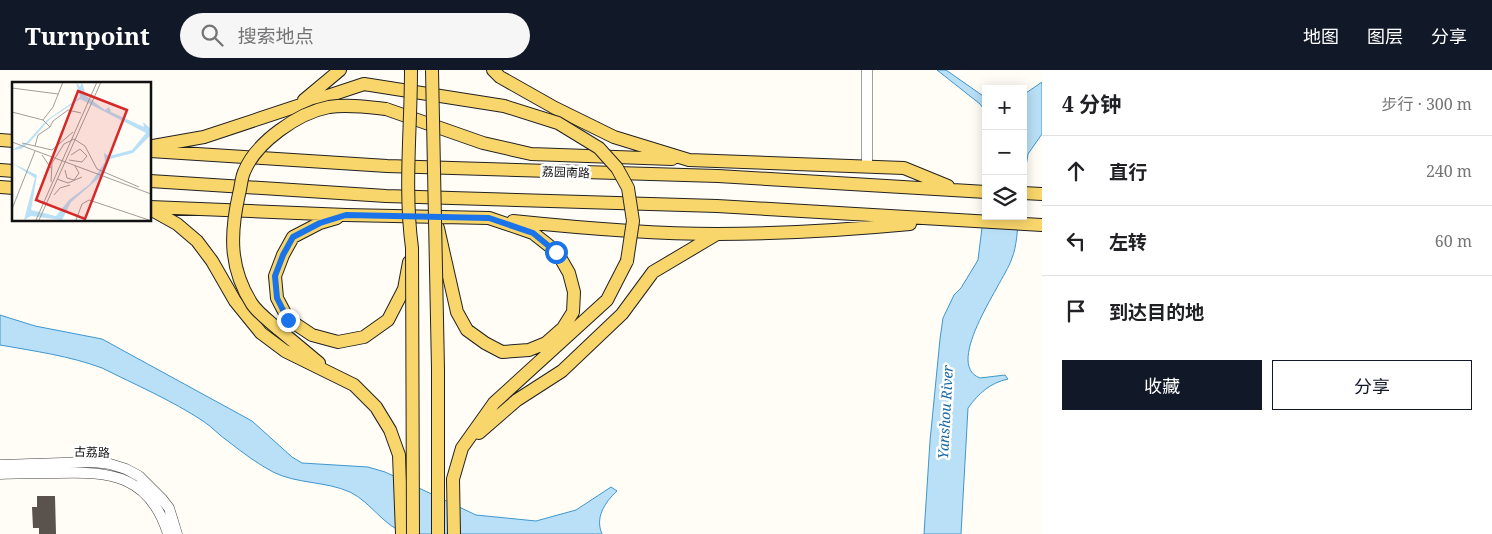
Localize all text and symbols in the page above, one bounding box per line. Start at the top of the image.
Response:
search box [180,13,530,58]
text: Turnpoint [25,19,150,52]
icon: search [198,21,226,49]
text: 搜索地点 [238,23,314,49]
text: 地图 [1303,24,1339,48]
text: 图层 [1367,24,1403,48]
text: 分享 [1431,24,1467,48]
inset map [12,82,151,221]
map controls [982,85,1027,220]
button: + [982,85,1027,130]
text: 4 分钟 [1062,90,1121,118]
text: 步行 · 300 m [1382,93,1472,115]
button: − [982,130,1027,175]
icon: ahead [1062,157,1090,185]
text: 直行 [1109,159,1147,185]
text: 240 m [1426,160,1472,182]
street label: 荔园南路 [542,163,590,181]
button: layers [982,175,1027,220]
icon: left [1062,227,1090,255]
text: 左转 [1109,229,1147,255]
text: 60 m [1435,230,1472,252]
route start [545,241,568,264]
icon: arrive [1062,297,1090,325]
text: 到达目的地 [1109,299,1204,325]
route end [277,309,300,332]
button: 收藏 [1062,360,1262,410]
button: 分享 [1272,360,1472,410]
water label: Yanshou River [933,364,957,459]
street label: 古荔路 [74,443,110,461]

